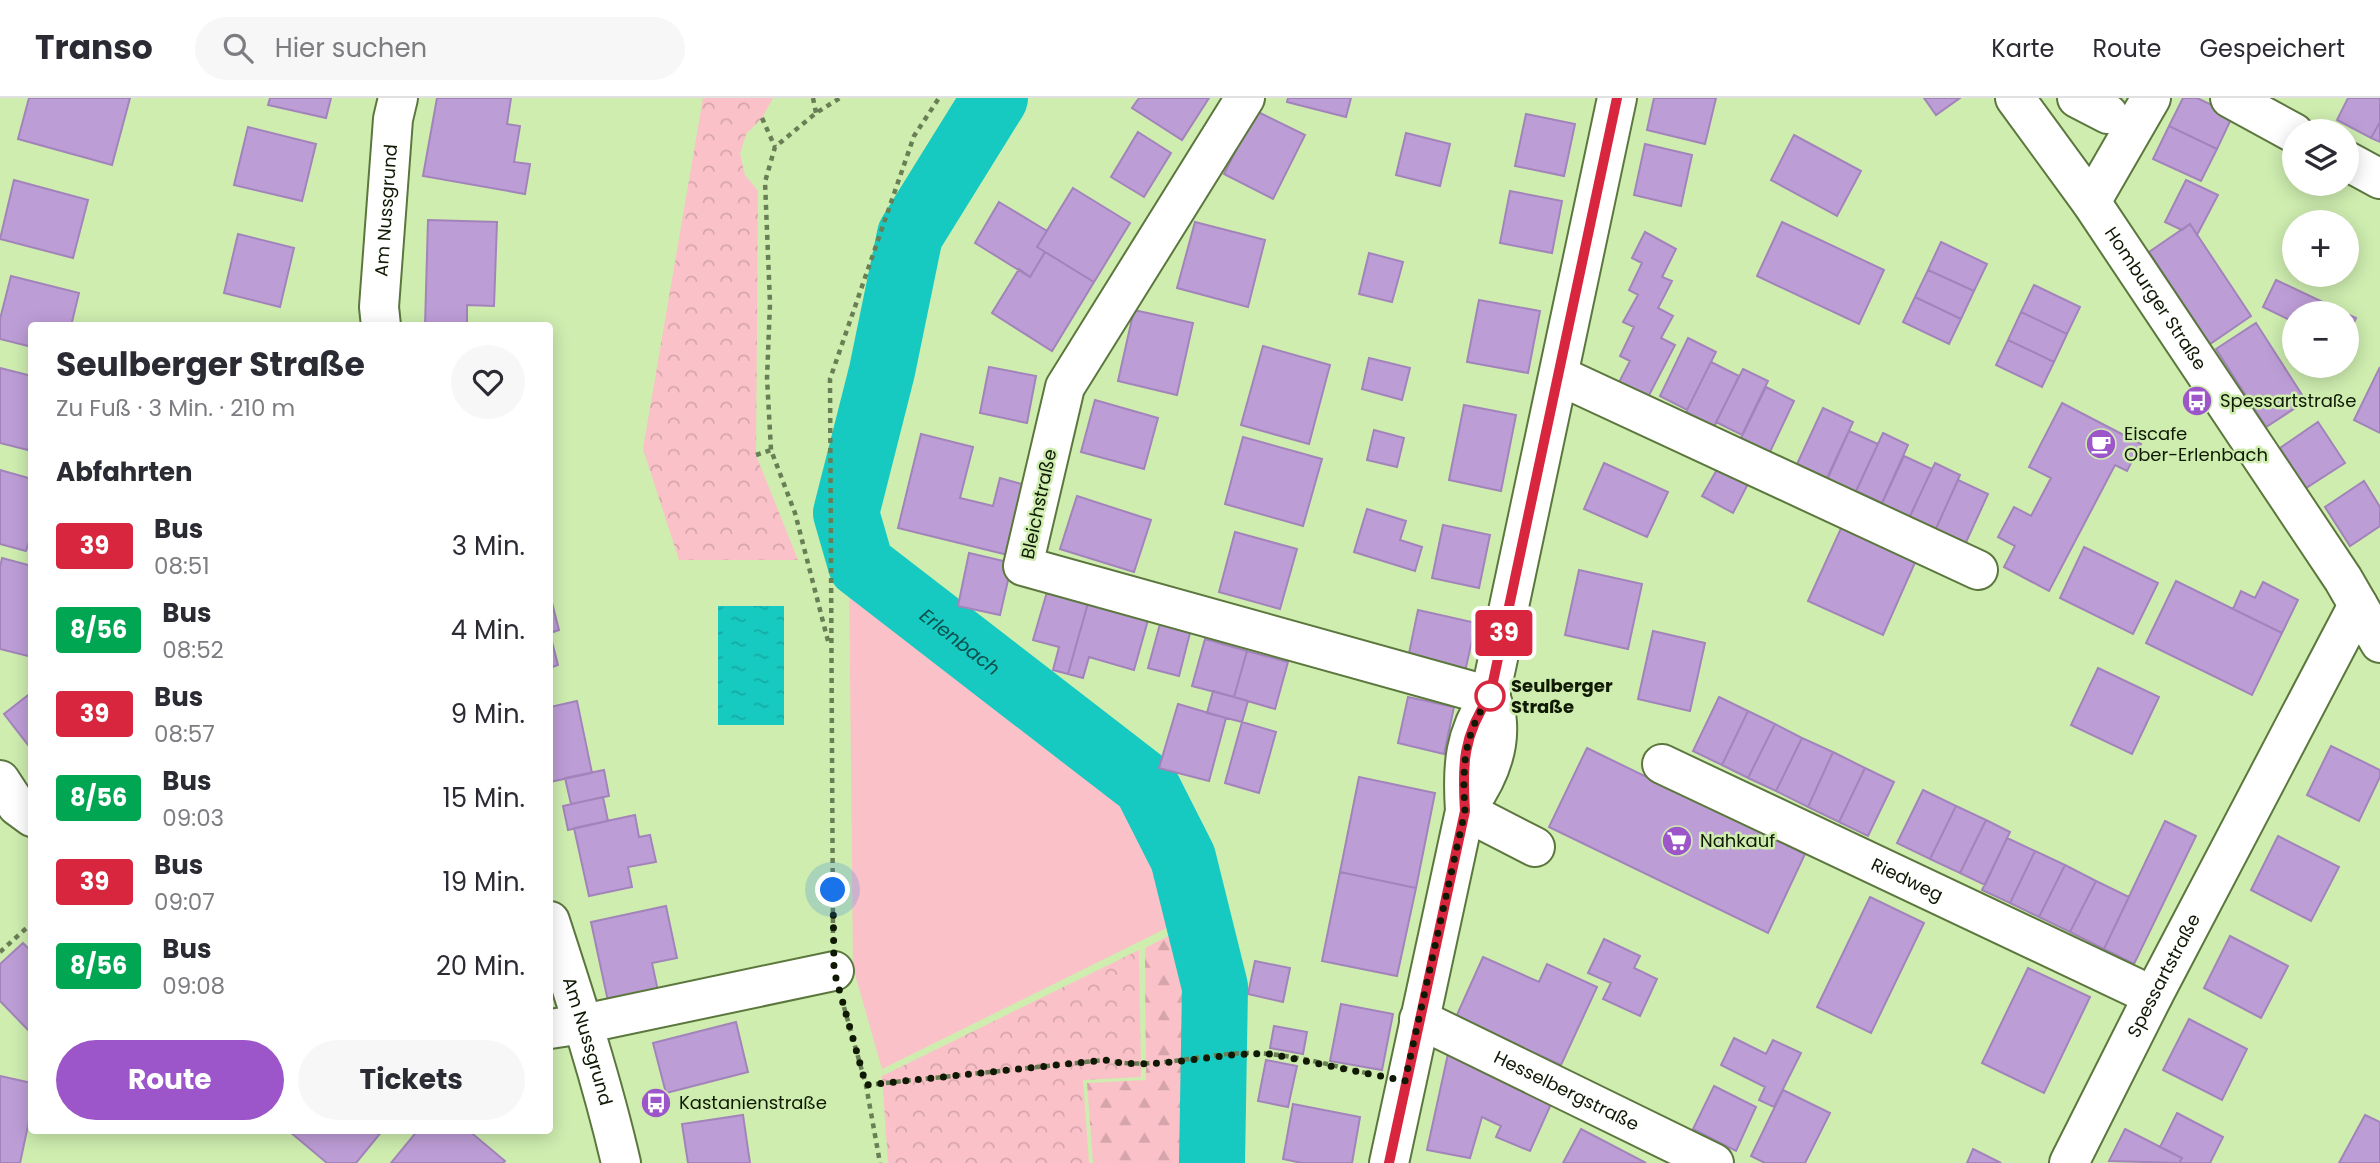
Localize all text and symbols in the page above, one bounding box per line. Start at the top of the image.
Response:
search box [195,17,685,80]
text: Transo [35,24,153,71]
icon: search [219,29,257,67]
text: Hier suchen [275,30,427,66]
text: Karte [1991,32,2054,65]
text: Route [2092,32,2161,65]
text: Gespeichert [2199,32,2345,65]
map controls [2282,119,2359,378]
button: layers [2282,119,2359,196]
street label: Am Nussgrund [368,143,403,277]
button: + [2282,210,2359,287]
street label: Homburger Straße [2099,222,2213,375]
button: − [2282,301,2359,378]
text: Seulberger Straße [56,341,365,388]
button: heart [451,345,525,419]
bus stop icon: Spessartstraße [2180,384,2214,418]
place label: Spessartstraße [2220,388,2356,413]
text: Zu Fuß · 3 Min. · 210 m [56,392,295,424]
place label: Eiscafe Ober-Erlenbach [2124,421,2268,467]
cafe icon: Eiscafe Ober-Erlenbach [2084,427,2118,461]
street label: Bleichstraße [1015,447,1062,561]
text: Abfahrten [56,454,193,490]
text: Bus [154,511,203,547]
text: 3 Min. [452,528,525,564]
text: 39 [80,529,109,562]
text: 08:51 [154,550,210,582]
text: Bus [162,595,211,631]
water label: Erlenbach [914,602,1006,682]
line badge: 39 [1472,610,1536,656]
text: 4 Min. [451,612,525,648]
text: 8/56 [70,613,127,646]
text: 39 [1489,616,1519,649]
text: 08:52 [162,634,224,666]
place label: Seulberger Straße [1511,673,1613,719]
text: Bus [154,679,203,715]
marker: Seulberger Straße [1475,681,1505,711]
text: 9 Min. [451,696,525,732]
text: 39 [80,697,109,730]
text: 08:57 [154,718,215,750]
text: Bus [162,763,211,799]
text: 15 Min. [443,780,525,816]
text: 8/56 [70,781,127,814]
text: 09:03 [162,802,224,834]
supermarket icon: Nahkauf [1660,824,1694,858]
place label: Nahkauf [1700,828,1775,853]
text: Bus [154,847,203,883]
street label: Riedweg [1867,852,1947,907]
text: 19 Min. [442,864,525,900]
text: 39 [80,865,109,898]
your location [815,872,850,907]
text: 09:07 [154,886,215,918]
street label: Spessartstraße [2121,909,2206,1042]
text: Bus [162,931,211,967]
text: 20 Min. [436,948,525,984]
text: 8/56 [70,949,127,982]
text: 09:08 [162,970,225,1002]
street label: Am Nussgrund [557,974,619,1108]
button: Route [56,1040,284,1120]
button: Tickets [298,1040,525,1120]
street label: Hesselbergstraße [1490,1044,1643,1137]
bus stop icon: Kastanienstraße [639,1086,673,1120]
place label: Kastanienstraße [679,1090,827,1115]

